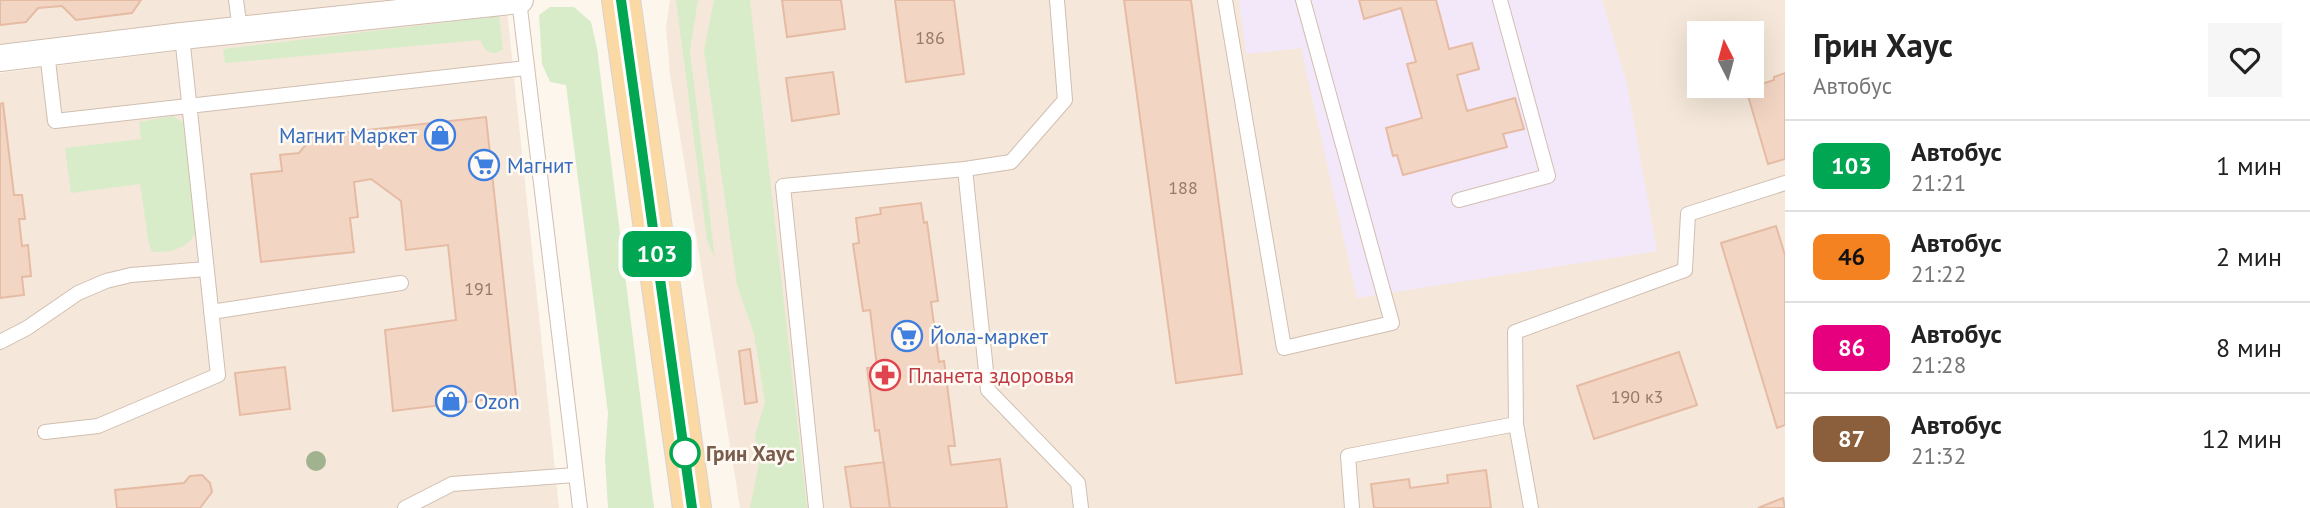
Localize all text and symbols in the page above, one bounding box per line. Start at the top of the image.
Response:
north arrow [1687,21,1764,98]
map controls [1687,21,1764,98]
text: Грин Хаус [1813,23,1953,66]
button: heart [2208,23,2282,97]
house number: 186 [915,26,945,49]
text: Автобус [1813,71,1892,100]
shop icon: Магнит Маркет [423,118,457,152]
place label: Магнит Маркет [279,122,418,149]
text: Автобус [1911,135,2002,168]
supermarket icon: Магнит [467,148,501,182]
text: 1 мин [2216,149,2282,182]
text: 103 [1831,150,1872,181]
place label: Магнит [507,152,574,179]
text: 21:21 [1911,168,1966,197]
house number: 188 [1168,176,1198,199]
text: Автобус [1911,226,2002,259]
line badge: 103 [617,231,697,277]
text: 103 [637,238,677,269]
text: 2 мин [2216,240,2282,273]
text: 46 [1838,241,1865,272]
text: 21:22 [1911,259,1966,288]
house number: 191 [464,277,494,300]
text: Автобус [1911,317,2002,350]
supermarket icon: Йола-маркет [890,319,924,353]
place label: Йола-маркет [930,323,1049,350]
text: 8 мин [2216,331,2282,364]
text: 86 [1838,332,1865,363]
text: 21:28 [1911,350,1966,379]
pharmacy icon: Планета здоровья [868,358,902,392]
place label: Планета здоровья [908,362,1074,389]
shop icon: Ozon [434,384,468,418]
house number: 190 к3 [1611,385,1663,408]
place label: Ozon [474,388,520,415]
text: Автобус [1911,408,2002,441]
text: 12 мин [2202,422,2282,455]
text: 87 [1838,423,1865,454]
marker: Грин Хаус [670,438,700,468]
place label: Грин Хаус [706,440,795,467]
text: 21:32 [1911,441,1966,470]

